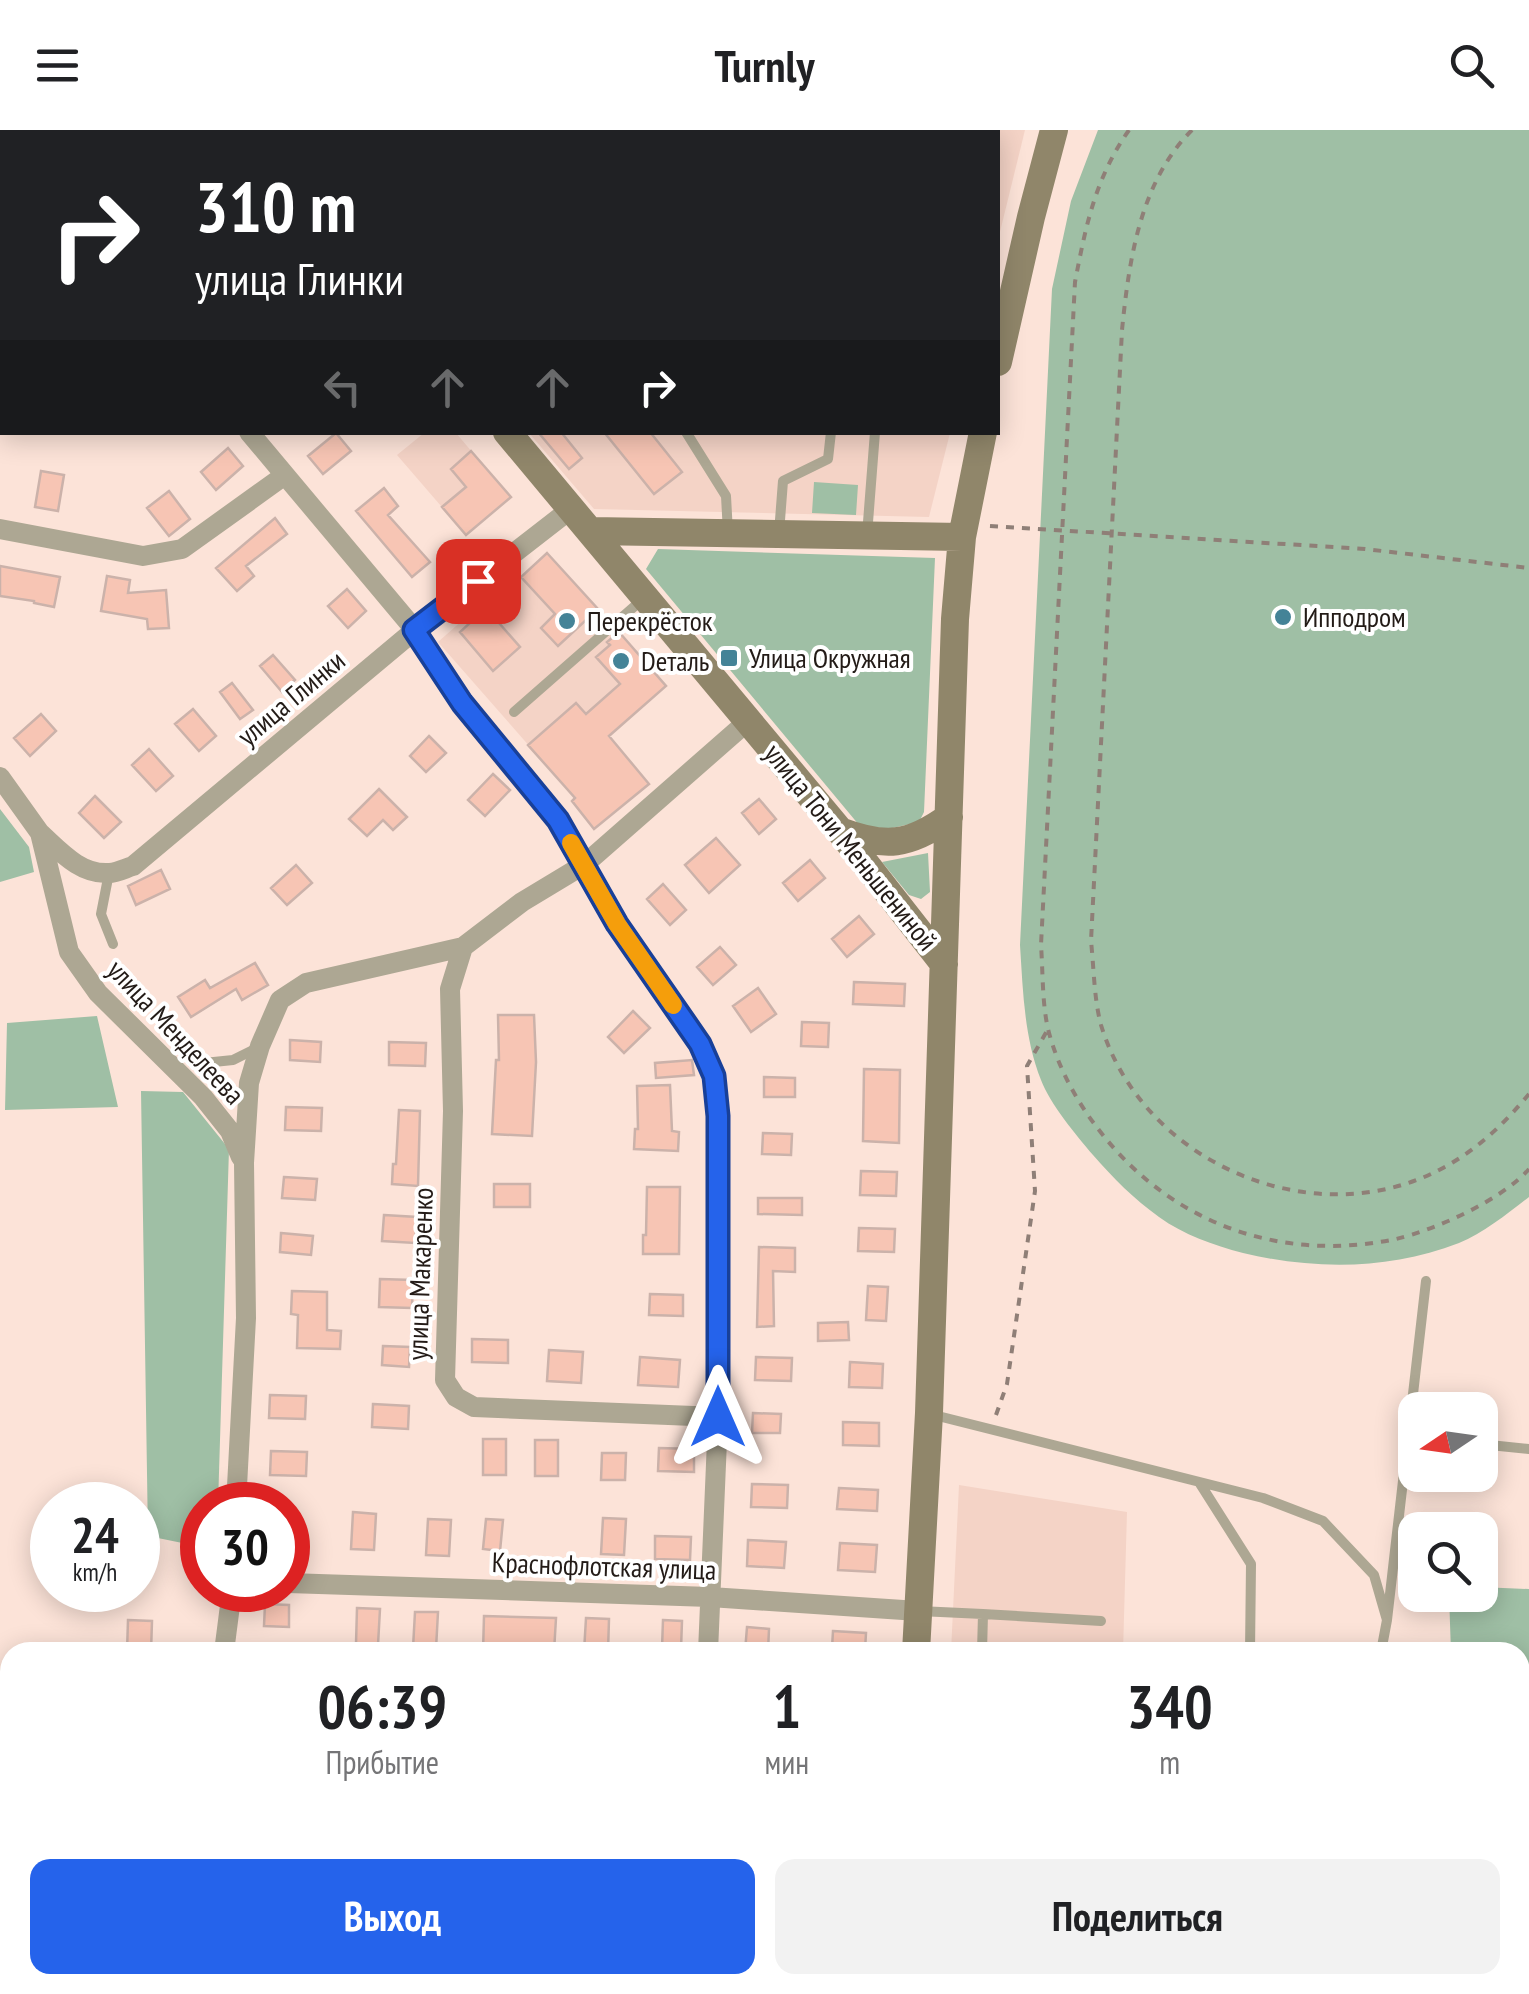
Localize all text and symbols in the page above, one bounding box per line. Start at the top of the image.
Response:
text: Turnly [715,36,814,94]
icon: menu [30,38,85,93]
icon: search [1444,38,1499,93]
text: 310 m [195,161,356,251]
icon: right [30,170,160,300]
text: улица Глинки [195,249,404,307]
icon: left [315,360,370,415]
icon: ahead [420,360,475,415]
icon: ahead [525,360,580,415]
icon: right [630,360,685,415]
pin [436,539,521,624]
icon: arrive [451,554,506,609]
place label: Ипподром [1303,598,1406,635]
place label: Перекрёсток [587,602,713,639]
marker: Ипподром [1272,606,1294,628]
marker: Перекрёсток [556,610,578,632]
place label: Улица Окружная [749,639,911,676]
street label: улица Глинки [229,642,352,754]
place label: Dеталь [641,642,709,679]
marker: Улица Окружная [718,647,740,669]
marker: Dеталь [610,650,632,672]
street label: улица Тони Меньшениной [756,736,946,958]
street label: улица Менделеева [100,951,253,1112]
street label: улица Макаренко [398,1187,441,1361]
position arrow [666,1365,770,1469]
north arrow [1398,1392,1498,1492]
map controls [1398,1392,1498,1612]
speed limit sign: 30 [180,1482,310,1612]
text: 24 [71,1502,119,1567]
button: search [1398,1512,1498,1612]
street label: Краснофлотская улица [491,1543,717,1588]
text: km/h [73,1556,117,1588]
text: 06:39 [317,1667,447,1745]
text: 1 [773,1667,801,1745]
text: 340 [1127,1667,1213,1745]
text: Прибытие [326,1741,439,1783]
text: мин [765,1741,809,1783]
text: m [1159,1741,1180,1783]
button: Выход [30,1859,755,1974]
button: Поделиться [775,1859,1500,1974]

